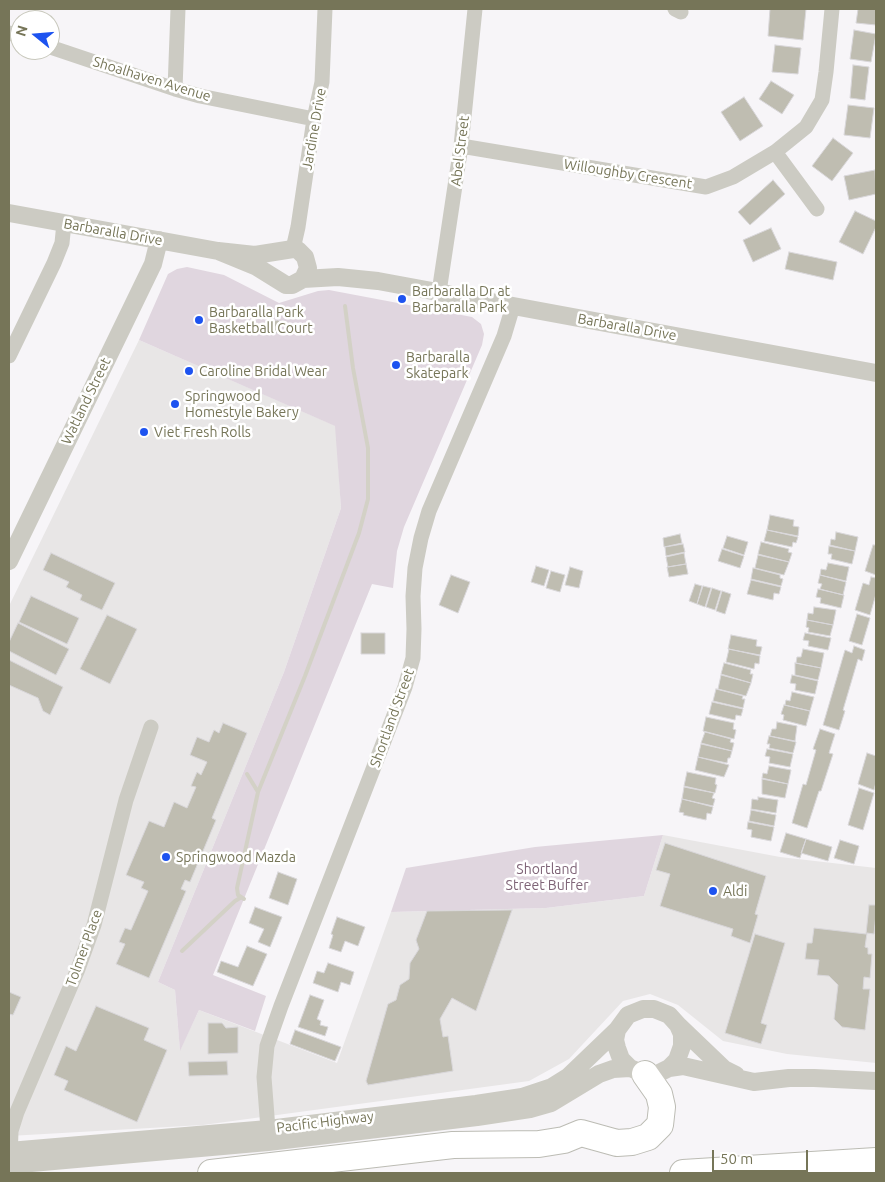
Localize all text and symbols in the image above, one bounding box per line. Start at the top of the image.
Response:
north arrow [10,10,60,60]
text: N [12,24,31,38]
street label: Shoalhaven Avenue [91,53,213,105]
street label: Jardine Drive [299,87,329,171]
street label: Abel Street [447,115,473,187]
street label: Willoughby Crescent [563,156,693,192]
street label: Barbaralla Drive [62,215,164,249]
place label: Barbaralla Dr at Barbaralla Park [412,283,510,316]
marker: Barbaralla Dr at Barbaralla Park [396,293,408,305]
place label: Barbaralla Park Basketball Court [209,304,313,336]
street label: Barbaralla Drive [576,310,678,344]
marker: Barbaralla Park Basketball Court [193,314,205,326]
place label: Barbaralla Skatepark [406,349,470,382]
street label: Watland Street [58,355,114,447]
marker: Barbaralla Skatepark [390,359,402,371]
place label: Caroline Bridal Wear [199,363,327,379]
marker: Caroline Bridal Wear [183,365,195,377]
place label: Springwood Homestyle Bakery [185,388,299,421]
marker: Springwood Homestyle Bakery [169,398,181,410]
place label: Viet Fresh Rolls [154,424,251,440]
marker: Viet Fresh Rolls [138,426,150,438]
street label: Shortland Street [366,666,418,770]
place label: Springwood Mazda [176,849,296,865]
marker: Springwood Mazda [160,851,172,863]
park label: Shortland Street Buffer [506,861,588,894]
place label: Aldi [723,883,747,899]
marker: Aldi [707,885,719,897]
street label: Tolmer Place [62,907,106,989]
street label: Pacific Highway [275,1108,375,1136]
scale bar [715,1140,811,1172]
text: 50 m [720,1150,753,1167]

